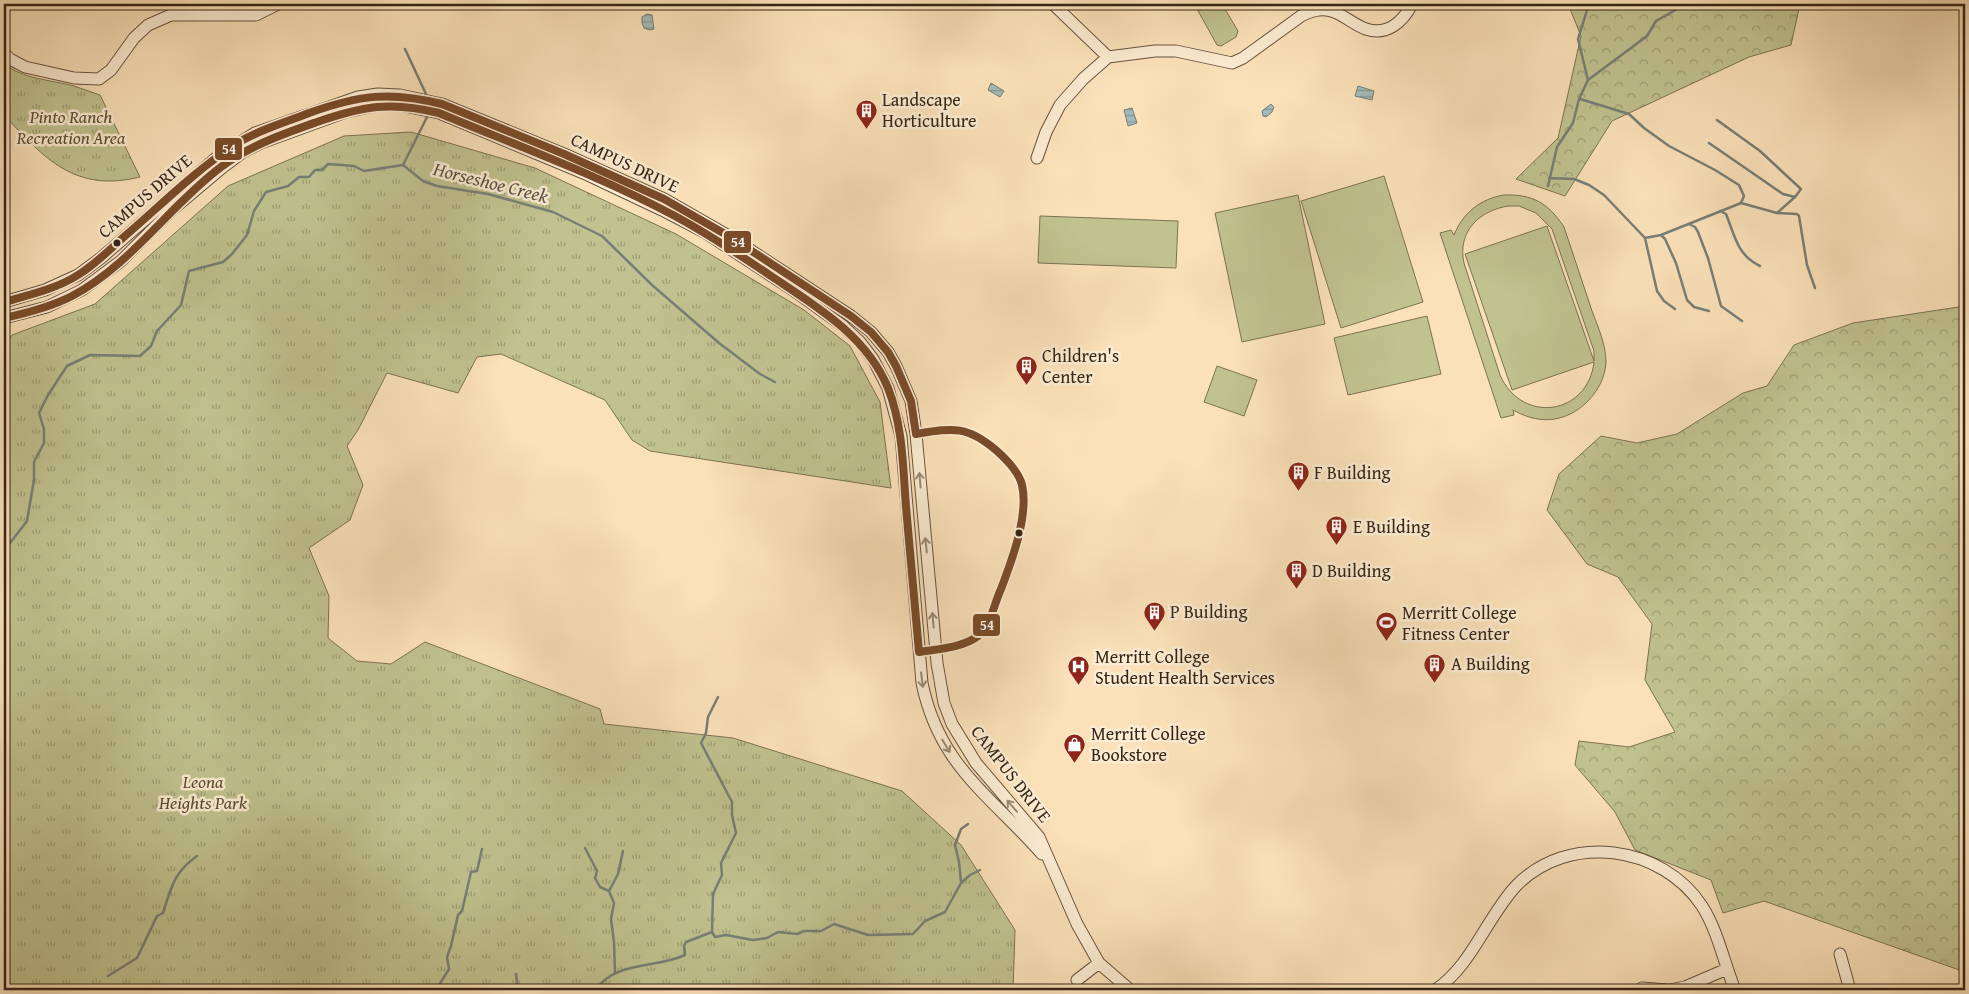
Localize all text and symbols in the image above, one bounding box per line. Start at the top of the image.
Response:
place label: Landscape Horticulture [882,86,976,134]
building icon: Landscape Horticulture [854,98,878,129]
park label: Pinto Ranch Recreation Area [16,103,126,151]
street label: CAMPUS DRIVE [567,126,684,199]
line badge: 54 [214,137,243,161]
text: 54 [222,139,236,159]
street label: CAMPUS DRIVE [92,147,198,244]
water label: Horseshoe Creek [430,154,552,210]
line badge: 54 [723,230,752,254]
text: 54 [731,232,745,252]
unlabelled marker [112,238,122,248]
place label: Children's Center [1042,342,1119,390]
building icon: Children's Center [1014,354,1038,385]
place label: F Building [1314,459,1391,486]
building icon: F Building [1286,461,1310,492]
one-way arrow [915,472,925,488]
place label: E Building [1353,513,1430,540]
building icon: E Building [1325,515,1349,546]
unlabelled marker [1014,528,1024,538]
one-way arrow [921,538,931,554]
place label: D Building [1312,557,1391,584]
building icon: D Building [1284,559,1308,590]
place label: P Building [1170,598,1247,625]
place label: Merritt College Fitness Center [1402,599,1517,647]
building icon: P Building [1142,600,1166,631]
sports icon: Merritt College Fitness Center [1374,611,1398,642]
one-way arrow [928,612,938,628]
line badge: 54 [972,613,1001,637]
text: 54 [980,615,994,635]
place label: Merritt College Student Health Services [1095,643,1275,691]
place label: A Building [1451,650,1530,677]
building icon: A Building [1423,652,1447,683]
hospital icon: Merritt College Student Health Services [1067,655,1091,686]
one-way arrow [918,672,928,688]
street label: CAMPUS DRIVE [965,719,1058,828]
place label: Merritt College Bookstore [1091,720,1206,768]
shop icon: Merritt College Bookstore [1063,732,1087,763]
one-way arrow [941,739,951,753]
park label: Leona Heights Park [158,768,248,816]
one-way arrow [1007,800,1018,813]

